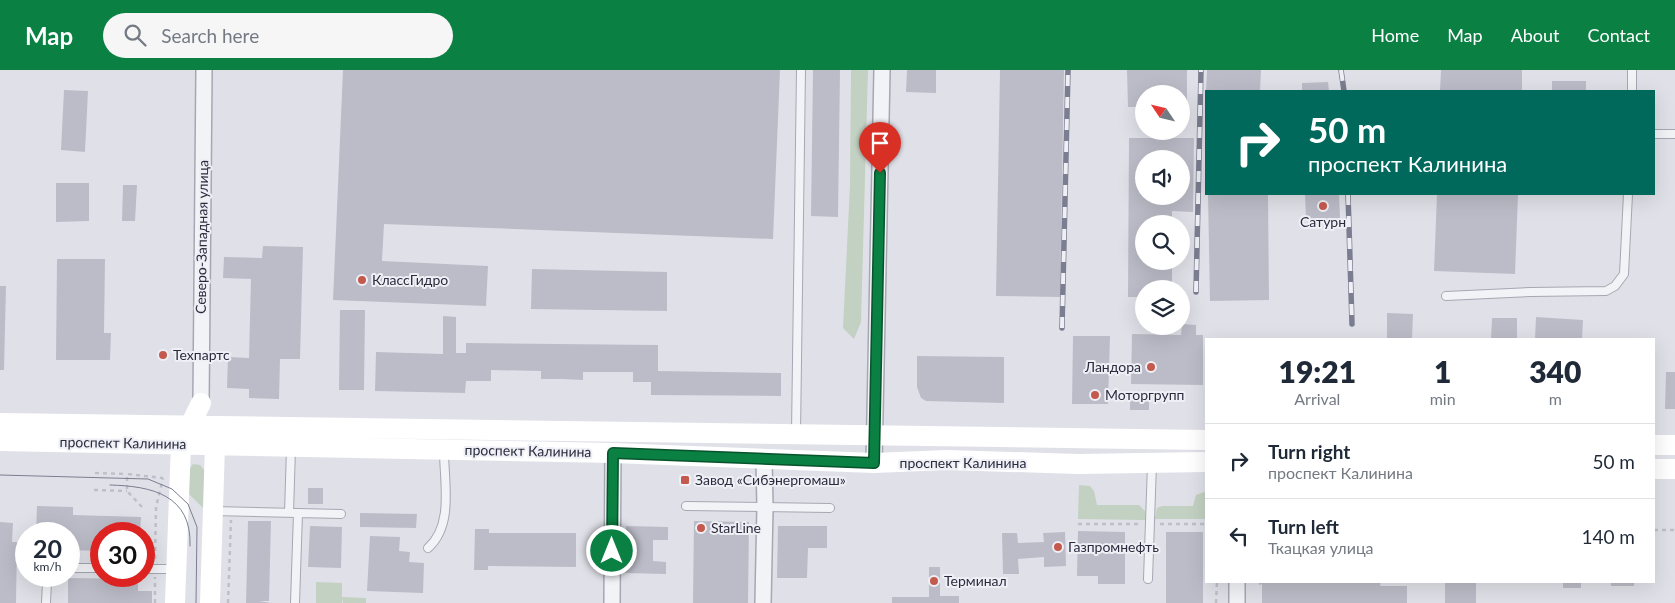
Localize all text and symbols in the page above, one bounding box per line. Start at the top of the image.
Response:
search box [103,13,453,58]
text: Map [25,21,73,50]
icon: search [121,21,149,49]
text: Search here [161,24,259,47]
text: Home [1371,24,1419,46]
text: Map [1447,24,1483,46]
text: About [1511,24,1560,46]
text: Contact [1588,24,1650,46]
north arrow [1135,85,1190,140]
map controls [1135,85,1190,335]
text: 50 m [1308,108,1386,150]
icon: right [1225,110,1290,175]
pin [859,122,901,173]
icon: arrive [866,129,894,157]
button: sound [1135,150,1190,205]
text: проспект Калинина [1308,150,1507,177]
street label: Северо-Западная улица [192,160,211,314]
marker: Сатурн [1317,200,1329,212]
place label: Сатурн [1300,213,1346,230]
button: search [1135,215,1190,270]
place label: КлассГидро [372,271,448,288]
marker: КлассГидро [356,274,368,286]
button: layers [1135,280,1190,335]
place label: Техпартс [173,346,230,363]
marker: Техпартс [157,349,169,361]
text: 19:21 [1279,353,1356,389]
text: 1 [1434,353,1451,389]
text: 340 [1529,353,1581,389]
place label: Ландора [1084,358,1141,375]
marker: Ландора [1145,361,1157,373]
place label: Моторгрупп [1105,386,1184,403]
marker: Моторгрупп [1089,389,1101,401]
text: Arrival [1294,389,1340,408]
text: min [1430,389,1456,408]
text: m [1549,389,1562,408]
street label: проспект Калинина [59,433,187,452]
text: Turn right [1268,440,1350,463]
street label: проспект Калинина [464,441,592,460]
icon: right [1225,447,1253,475]
text: 50 m [1592,450,1635,473]
street label: проспект Калинина [900,454,1026,471]
text: проспект Калинина [1268,463,1413,482]
place label: Завод «Сибэнергомаш» [695,471,846,488]
marker: Завод «Сибэнергомаш» [679,474,691,486]
text: Turn left [1268,515,1339,538]
place label: StarLine [711,519,761,536]
speed limit sign: 30 [90,522,155,587]
marker: StarLine [695,522,707,534]
icon: left [1225,522,1253,550]
position arrow [585,524,637,576]
text: 140 m [1581,525,1635,548]
text: 20 [33,533,62,563]
place label: Газпромнефть [1068,538,1159,555]
text: Ткацкая улица [1268,538,1374,557]
marker: Газпромнефть [1052,541,1064,553]
text: km/h [33,559,62,574]
place label: Терминал [944,572,1007,589]
marker: Терминал [928,575,940,587]

